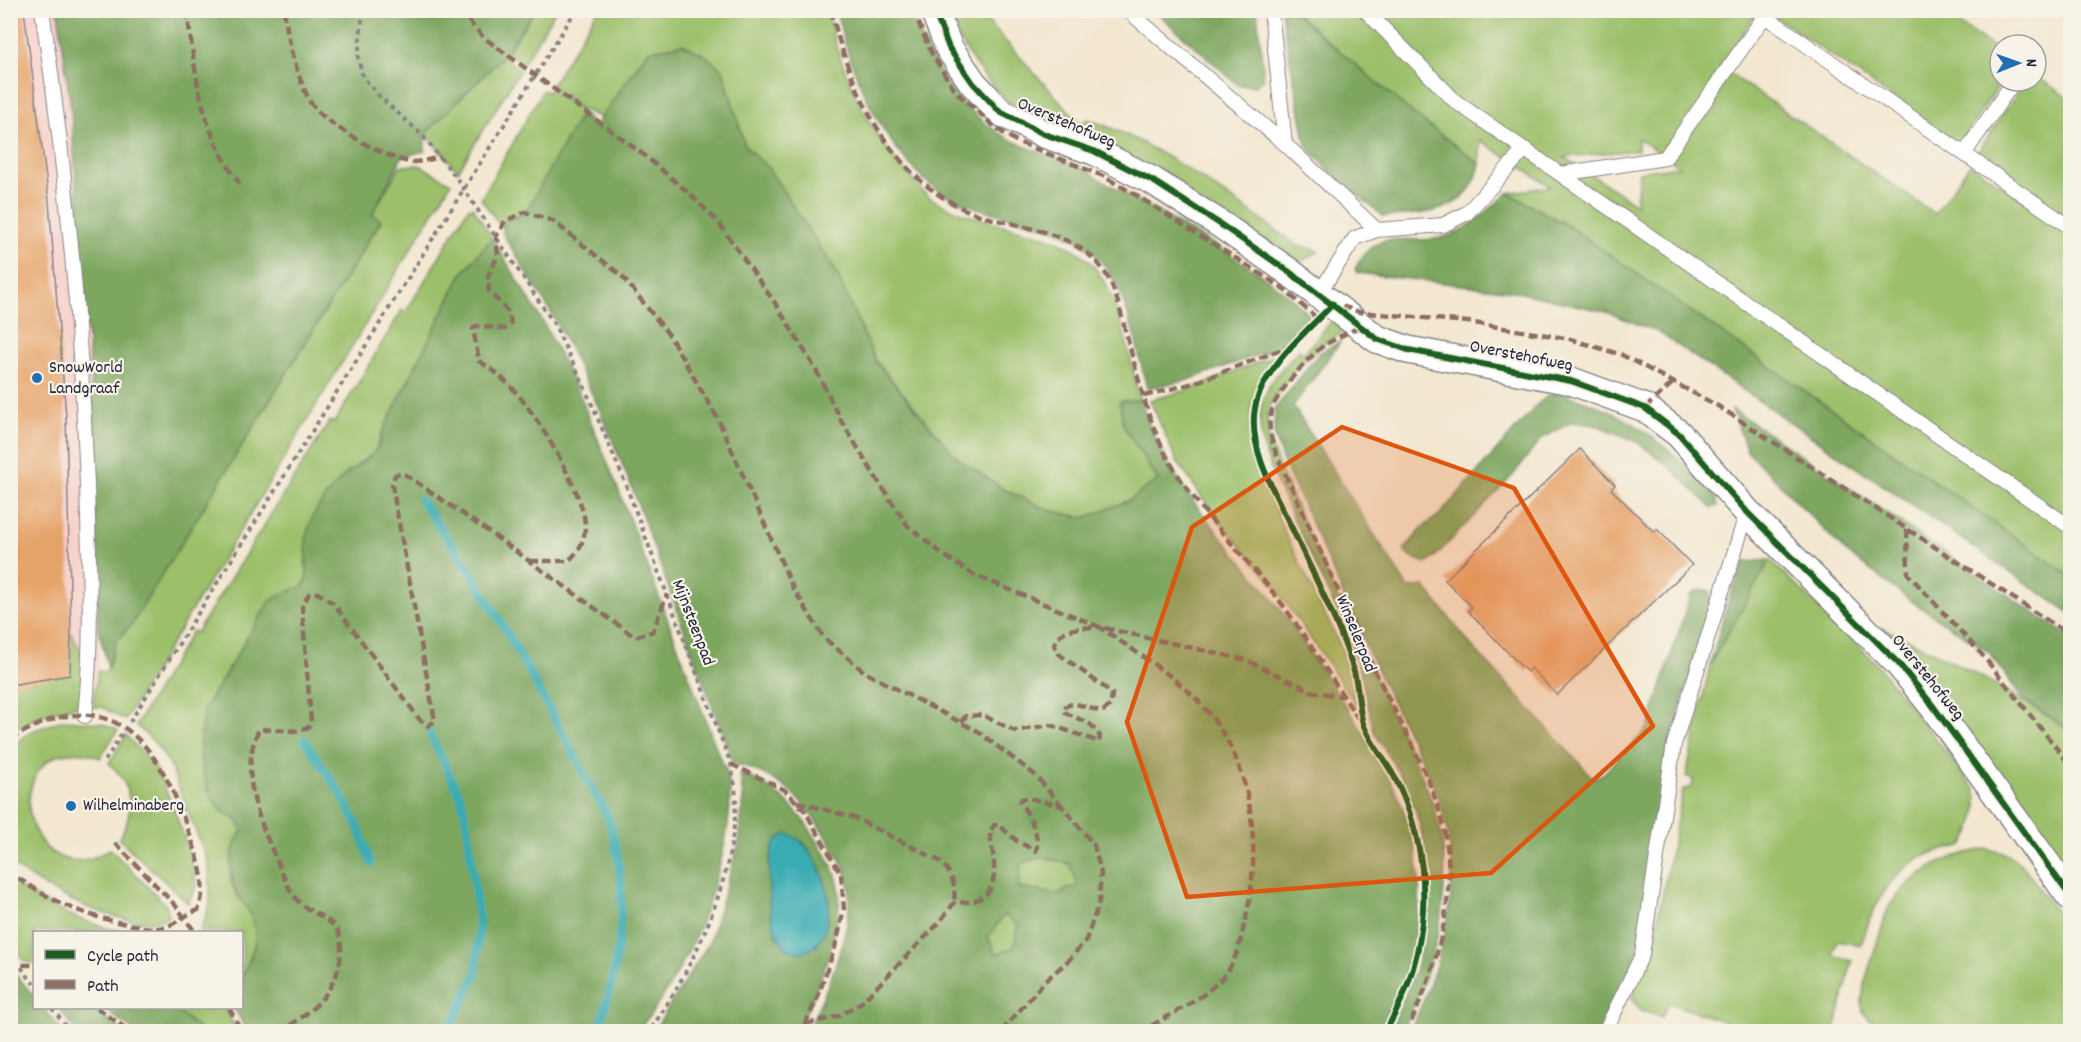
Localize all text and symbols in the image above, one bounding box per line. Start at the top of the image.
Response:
north arrow [1988,33,2048,93]
text: N [2019,59,2042,67]
street label: Overstehofweg [1013,92,1119,156]
street label: Overstehofweg [1467,335,1575,379]
place label: SnowWorld Landgraaf [49,356,123,402]
marker: SnowWorld Landgraaf [30,371,44,385]
street label: Mijnsteenpad [664,576,720,670]
street label: Winselerpad [1328,592,1382,676]
street label: Overstehofweg [1884,630,1970,727]
place label: Wilhelminaberg [83,794,184,819]
marker: Wilhelminaberg [64,799,78,813]
legend [33,931,243,1009]
text: Cycle path [87,945,158,970]
text: Path [87,975,119,1000]

